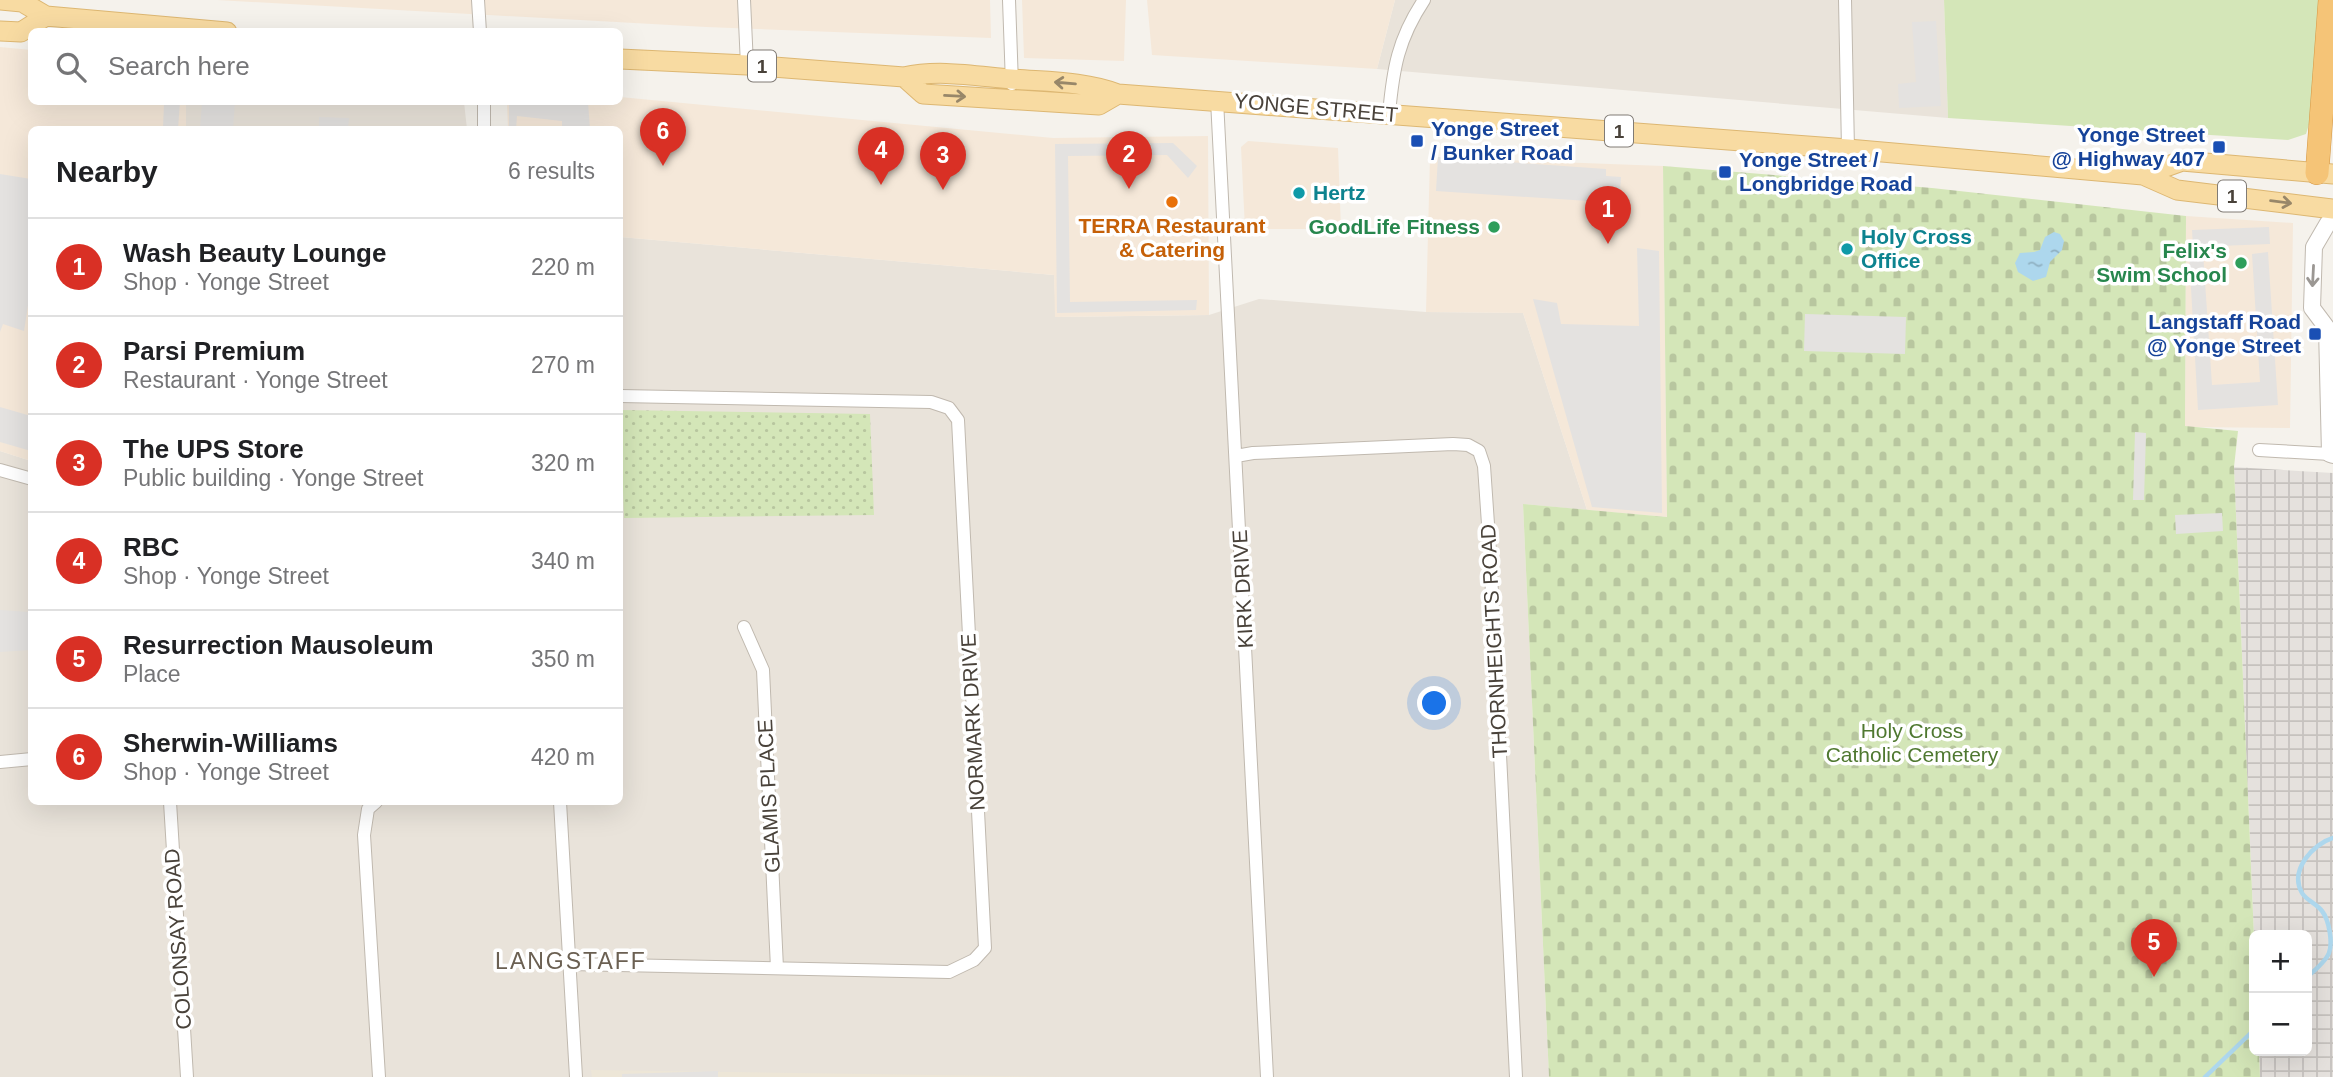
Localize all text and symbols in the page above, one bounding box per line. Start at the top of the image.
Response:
search box [28,28,623,105]
icon: search [52,48,90,86]
road number: 1 [748,50,776,82]
text: Search here [108,51,250,81]
one-way arrow [1055,76,1077,89]
one-way arrow [944,89,967,102]
street label: YONGE STREET [1233,89,1399,126]
pin: 6 [640,108,686,166]
road number: 1 [1605,116,1633,146]
place label: Yonge Street / Bunker Road [1431,117,1573,164]
place label: Yonge Street @ Highway 407 [2051,123,2205,170]
pin: 4 [858,127,904,185]
pin: 2 [1106,131,1152,189]
pin: 3 [920,132,966,190]
marker: Yonge Street / Bunker Road [1409,133,1425,149]
marker: Yonge Street @ Highway 407 [2211,139,2227,155]
place label: Yonge Street / Longbridge Road [1739,148,1913,195]
text: Nearby [56,155,158,188]
text: 6 results [508,158,595,184]
marker: Yonge Street / Longbridge Road [1717,164,1733,180]
road number: 1 [2218,180,2246,212]
place label: Hertz [1313,181,1366,204]
marker: Hertz [1291,185,1307,201]
pin: 1 [1585,186,1631,244]
marker: TERRA Restaurant & Catering [1164,194,1180,210]
one-way arrow [2269,196,2292,209]
place label: TERRA Restaurant & Catering [1078,214,1266,261]
place label: GoodLife Fitness [1308,215,1480,238]
marker: GoodLife Fitness [1486,219,1502,235]
place label: Holy Cross Office [1861,225,1972,272]
text: Wash Beauty Lounge [123,238,386,268]
place label: Felix's Swim School [2096,239,2227,286]
marker: Holy Cross Office [1839,241,1855,257]
text: 1 [73,254,85,280]
text: 220 m [531,254,595,280]
marker: Felix's Swim School [2233,255,2249,271]
one-way arrow [2307,264,2320,287]
text: Shop · Yonge Street [123,269,329,295]
place label: Langstaff Road @ Yonge Street [2147,310,2301,357]
marker: Langstaff Road @ Yonge Street [2307,326,2323,342]
text: Parsi Premium [123,336,305,366]
text: 2 [73,352,85,378]
text: 270 m [531,352,595,378]
text: Restaurant · Yonge Street [123,367,388,393]
text: The UPS Store [123,434,304,464]
text: 3 [73,450,85,476]
text: 320 m [531,450,595,476]
text: Public building · Yonge Street [123,465,424,491]
street label: THORNHEIGHTS ROAD [1476,523,1511,759]
street label: KIRK DRIVE [1228,529,1257,649]
text: RBC [123,532,179,562]
text: 4 [73,548,85,574]
text: 340 m [531,548,595,574]
text: Shop · Yonge Street [123,563,329,589]
text: Resurrection Mausoleum [123,630,434,660]
street label: NORMARK DRIVE [956,633,989,811]
text: 5 [73,646,85,672]
text: 350 m [531,646,595,672]
text: Place [123,661,181,687]
your location [1417,686,1451,720]
street label: GLAMIS PLACE [753,718,784,874]
park label: Holy Cross Catholic Cemetery [1826,719,1999,766]
text: Sherwin-Williams [123,728,338,758]
text: 6 [73,744,85,770]
text: 420 m [531,744,595,770]
text: Shop · Yonge Street [123,759,329,785]
street label: COLONSAY ROAD [160,848,195,1030]
pin: 5 [2131,919,2177,977]
map controls [2249,930,2312,1056]
button: + [2249,930,2312,993]
district label: LANGSTAFF [495,948,647,974]
button: − [2249,993,2312,1056]

